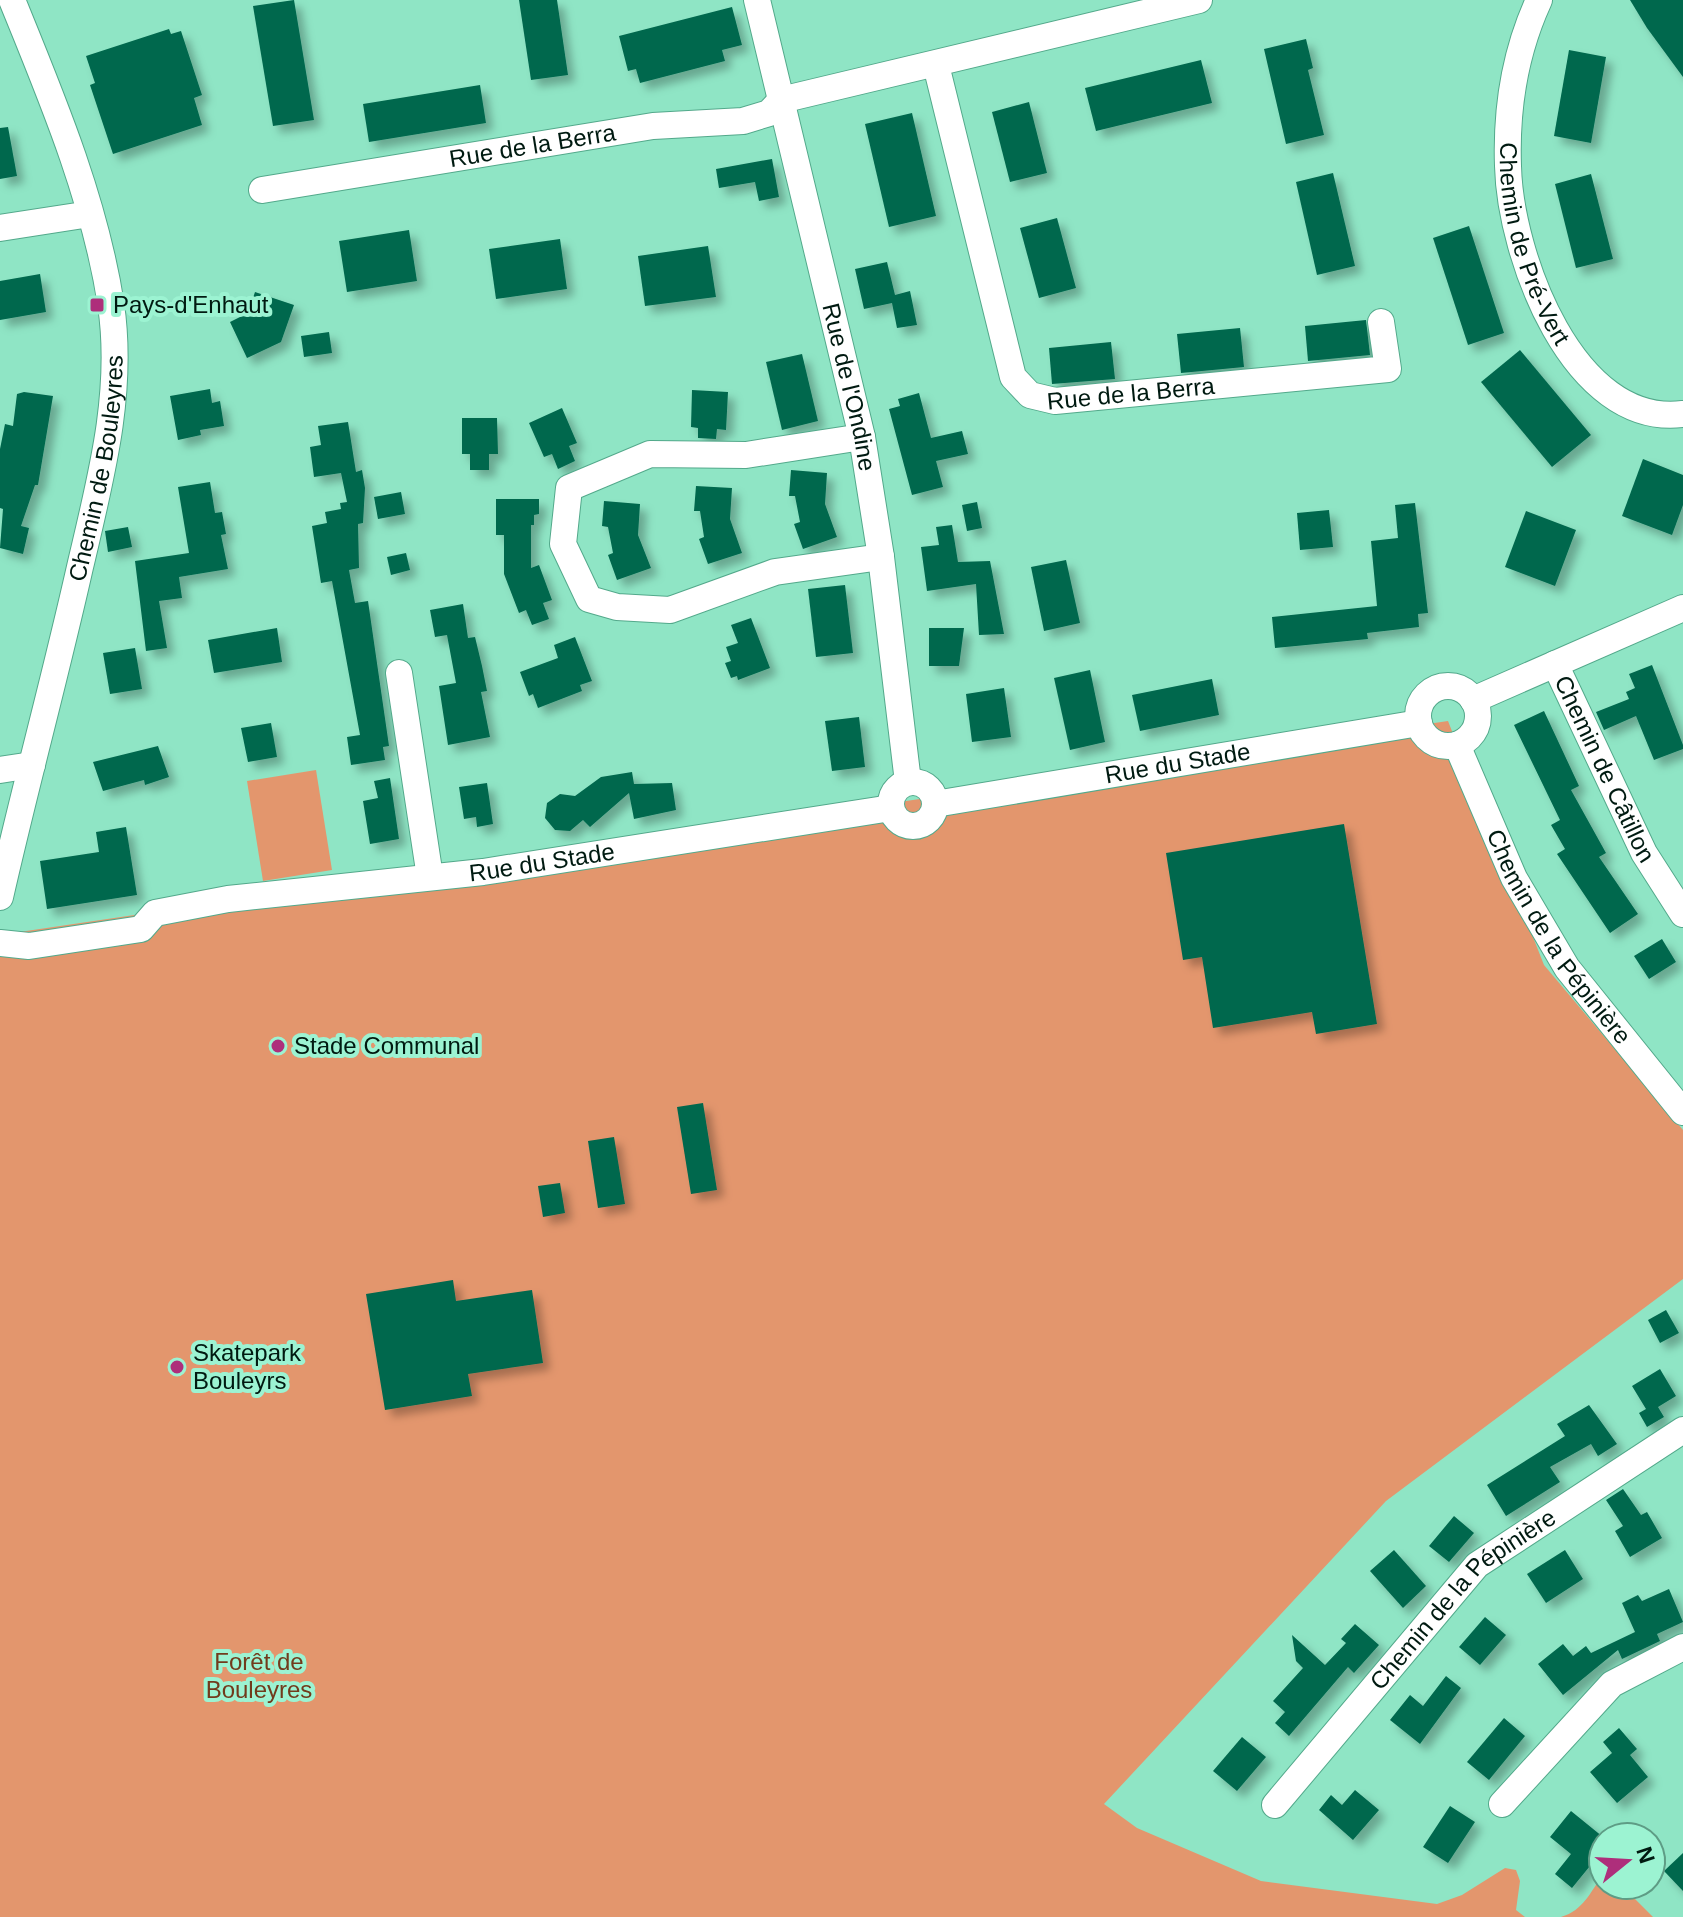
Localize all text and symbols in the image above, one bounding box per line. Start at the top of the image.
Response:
street label: Rue de la Berra [447,118,618,172]
street label: Chemin de Pré-Vert [1495,142,1575,350]
place label: Pays-d'Enhaut [113,291,269,318]
marker: Pays-d'Enhaut [88,296,106,314]
street label: Rue de l'Ondine [817,300,881,473]
street label: Chemin de Bouleyres [63,355,128,584]
street label: Rue de la Berra [1046,372,1216,415]
street label: Chemin de Câtillon [1549,671,1660,867]
street label: Rue du Stade [1103,737,1252,788]
street label: Chemin de la Pépinière [1482,825,1637,1049]
street label: Rue du Stade [468,838,616,886]
place label: Stade Communal [294,1032,479,1059]
marker: Stade Communal [269,1037,287,1055]
place label: Skatepark Bouleyrs [193,1339,302,1394]
marker: Skatepark Bouleyrs [168,1358,186,1376]
street label: Chemin de la Pépinière [1364,1503,1560,1695]
park label: Forêt de Bouleyres [206,1648,312,1703]
north arrow [1587,1821,1667,1901]
text: N [1631,1844,1660,1866]

